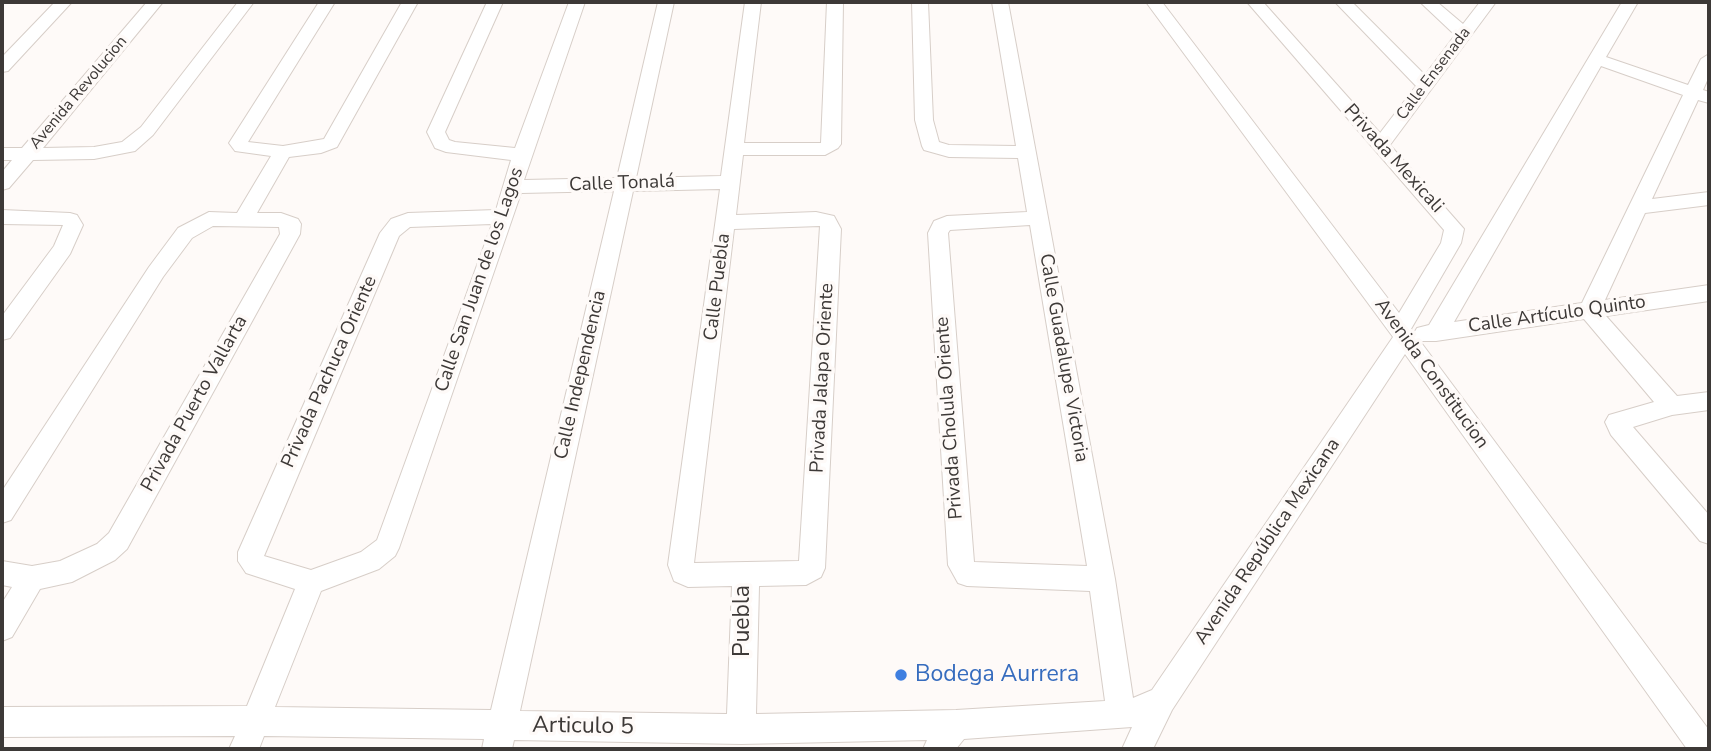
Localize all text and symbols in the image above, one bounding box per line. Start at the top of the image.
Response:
street label: Calle Ensenada [1393,24,1475,124]
street label: Avenida Revolucion [26,33,132,153]
street label: Privada Mexicali [1338,100,1448,218]
street label: Calle San Juan de los Lagos [431,165,529,395]
street label: Calle Tonalá [569,171,675,197]
street label: Calle Puebla [700,232,736,342]
street label: Calle Guadalupe Victoria [1033,252,1093,464]
street label: Privada Pachuca Oriente [277,273,383,471]
street label: Privada Jalapa Oriente [807,283,839,473]
street label: Calle Independencia [550,288,612,462]
street label: Calle Artículo Quinto [1467,291,1647,339]
street label: Avenida Constitucion [1369,295,1493,453]
street label: Privada Puerto Vallarta [137,312,253,496]
street label: Privada Cholula Oriente [932,316,968,520]
street label: Avenida República Mexicana [1190,435,1346,649]
street label: Puebla [729,585,757,657]
place label: Bodega Aurrera [915,661,1079,689]
marker: Bodega Aurrera [893,667,909,683]
street label: Articulo 5 [532,712,634,742]

